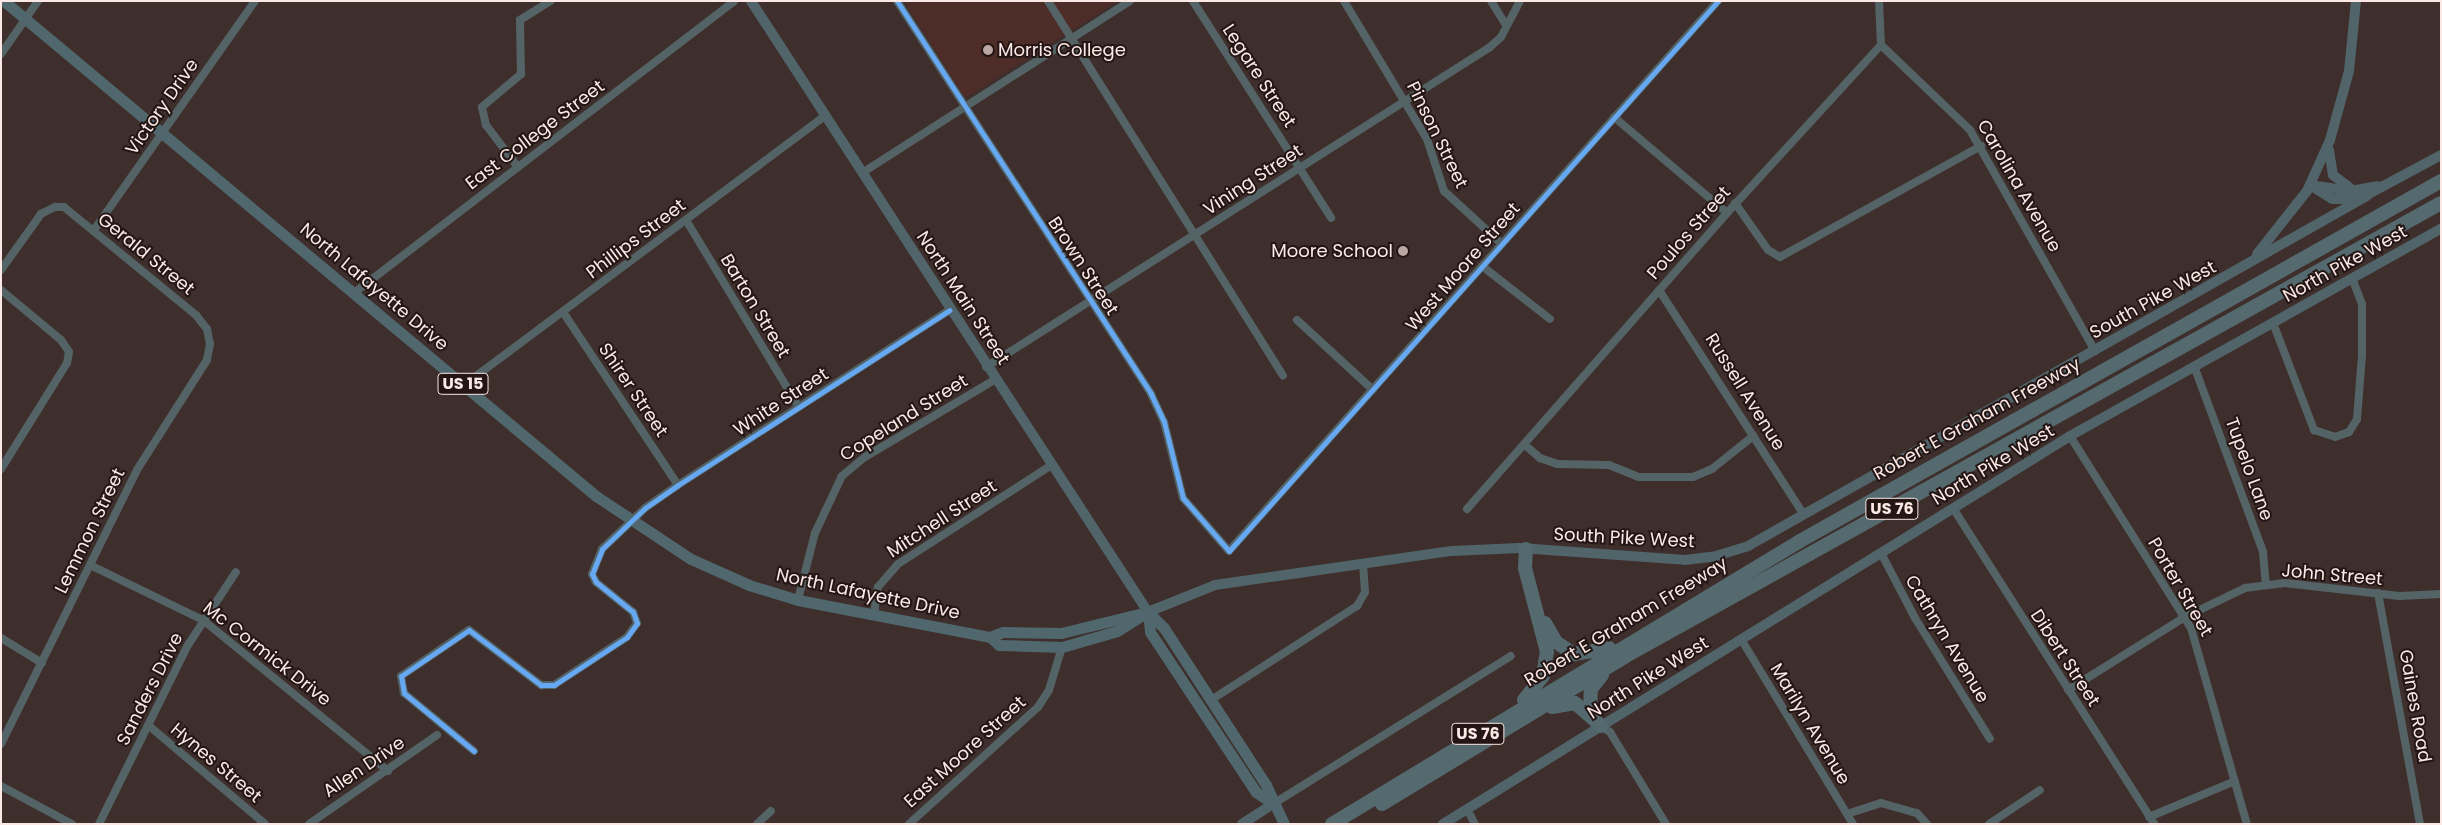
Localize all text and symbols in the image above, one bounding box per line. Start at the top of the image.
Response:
street label: Legare Street [1218,20,1300,132]
place label: Morris College [998,39,1126,61]
marker: Morris College [982,44,994,56]
street label: Victory Drive [121,55,203,159]
street label: East College Street [461,76,609,194]
street label: Pinson Street [1402,78,1472,192]
street label: Carolina Avenue [1972,116,2066,256]
street label: Vining Street [1199,140,1307,220]
street label: Poulos Street [1643,182,1735,284]
street label: Phillips Street [582,195,690,283]
street label: West Moore Street [1401,198,1525,336]
street label: Gerald Street [93,208,199,300]
street label: Brown Street [1043,213,1123,319]
street label: North Lafayette Drive [295,219,453,355]
street label: North Pike West [2279,221,2411,307]
street label: North Main Street [912,227,1014,369]
place label: Moore School [1271,240,1393,262]
marker: Moore School [1397,245,1409,257]
street label: Barton Street [716,250,794,362]
street label: South Pike West [2086,256,2220,344]
street label: Russell Avenue [1700,330,1790,454]
street label: Shirer Street [594,339,672,441]
street label: Robert E Graham Freeway [1870,353,2084,485]
street label: White Street [730,363,832,441]
road number: US 15 [437,370,489,398]
street label: Copeland Street [836,370,972,466]
street label: Tupelo Lane [2220,415,2278,523]
street label: North Pike West [1928,420,2058,510]
street label: Lemmon Street [50,465,130,597]
street label: Mitchell Street [883,476,1001,562]
road number: US 76 [1864,496,1920,522]
street label: South Pike West [1553,524,1695,552]
street label: Porter Street [2143,534,2217,640]
street label: Robert E Graham Freeway [1521,553,1731,691]
street label: John Street [2280,560,2384,590]
street label: North Lafayette Drive [774,564,962,624]
street label: Cathryn Avenue [1900,571,1994,707]
street label: Mc Cormick Drive [199,597,335,711]
street label: Dibert Street [2026,605,2104,711]
street label: Sanders Drive [112,629,188,749]
street label: North Pike West [1584,632,1712,724]
street label: Gaines Road [2394,648,2436,764]
street label: Marilyn Avenue [1765,660,1855,788]
street label: East Moore Street [900,692,1030,812]
street label: Hynes Street [166,719,266,807]
road number: US 76 [1450,721,1506,748]
street label: Allen Drive [319,732,409,802]

